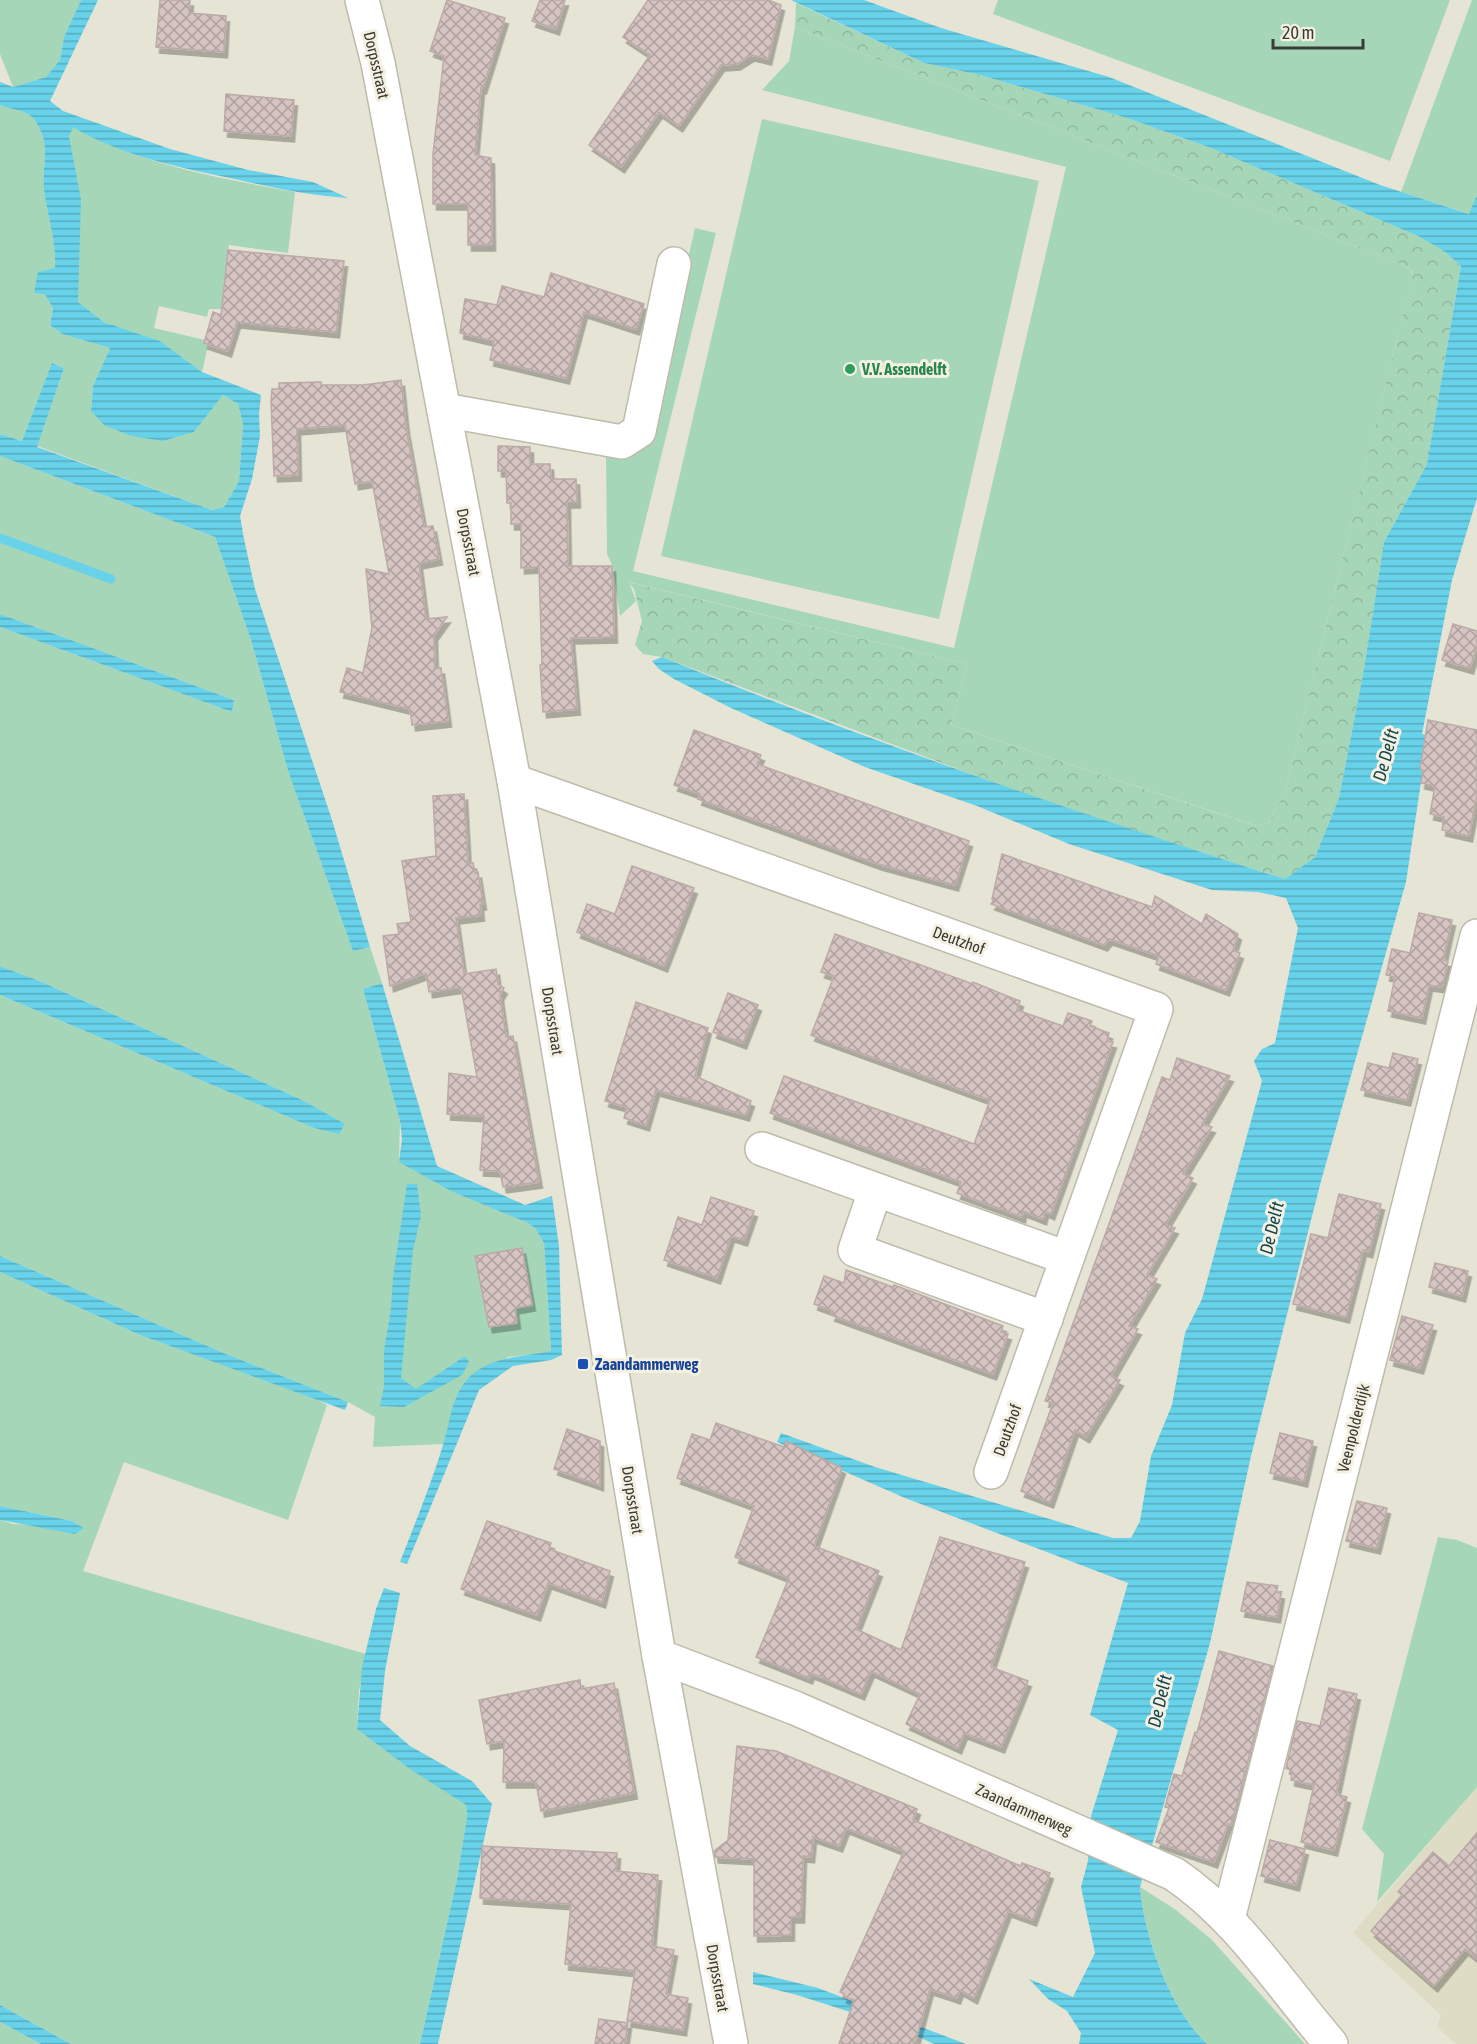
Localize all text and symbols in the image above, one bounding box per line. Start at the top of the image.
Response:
scale bar [1273,12,1363,50]
text: 20 m [1282,22,1314,43]
street label: Dorpsstraat [360,30,394,101]
place label: V.V. Assendelft [861,360,947,378]
marker: V.V. Assendelft [843,362,857,376]
street label: Dorpsstraat [453,507,484,578]
water label: De Delft [1368,725,1403,784]
street label: Deutzhof [931,922,988,958]
street label: Dorpsstraat [538,986,567,1057]
water label: De Delft [1255,1198,1288,1257]
place label: Zaandammerweg [595,1355,699,1373]
marker: Zaandammerweg [576,1357,590,1371]
street label: Veenpolderdijk [1333,1382,1374,1474]
street label: Deutzhof [989,1401,1025,1458]
street label: Dorpsstraat [618,1465,647,1536]
water label: De Delft [1143,1671,1176,1730]
street label: Zaandammerweg [973,1780,1075,1839]
street label: Dorpsstraat [702,1943,733,2014]

